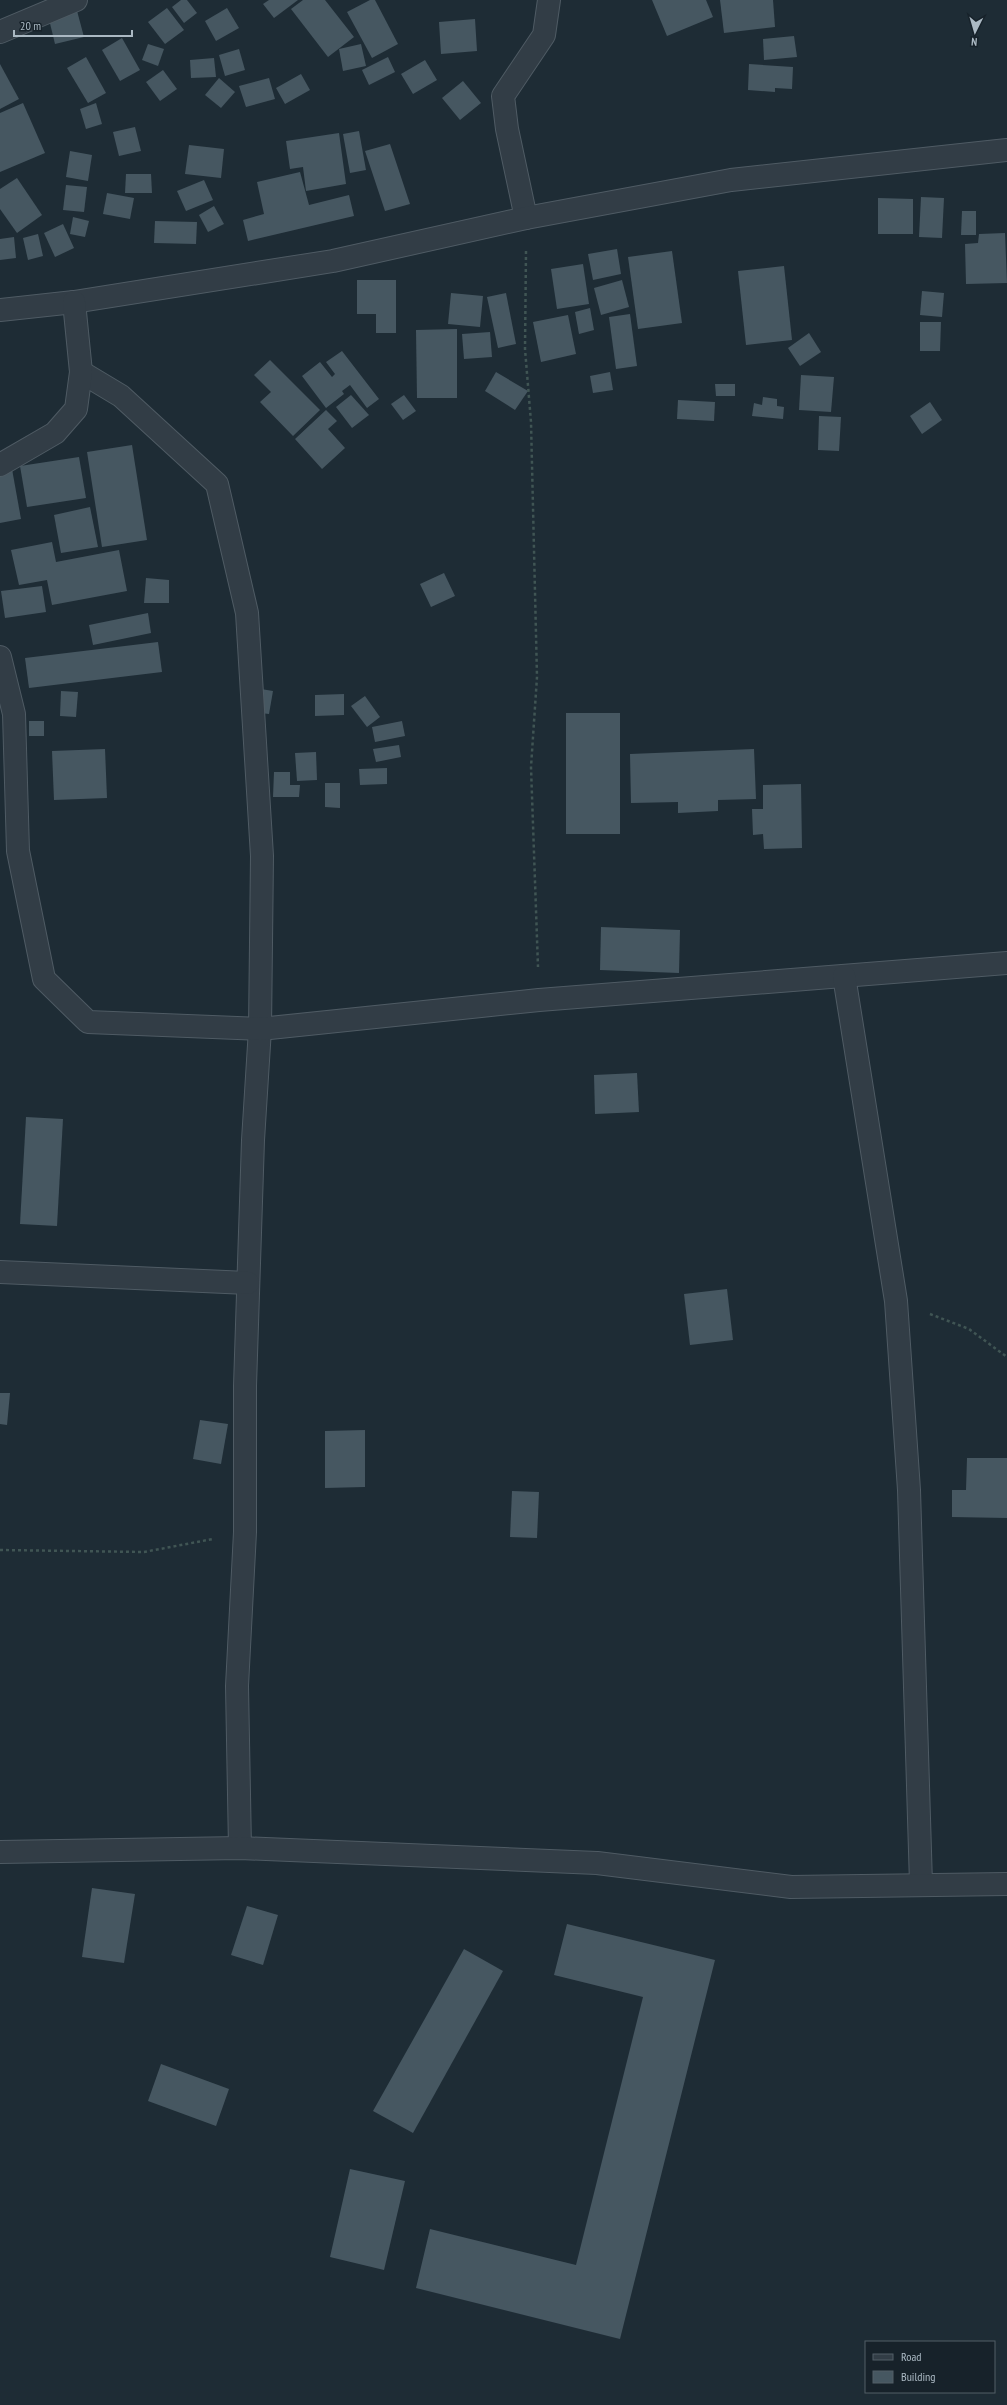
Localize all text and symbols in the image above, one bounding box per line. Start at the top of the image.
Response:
scale bar [14,12,132,38]
north arrow [955,12,995,52]
text: 20 m [20,18,41,33]
text: N [971,35,978,49]
legend [865,2341,995,2393]
text: Road [901,2349,921,2364]
text: Building [901,2369,936,2384]

